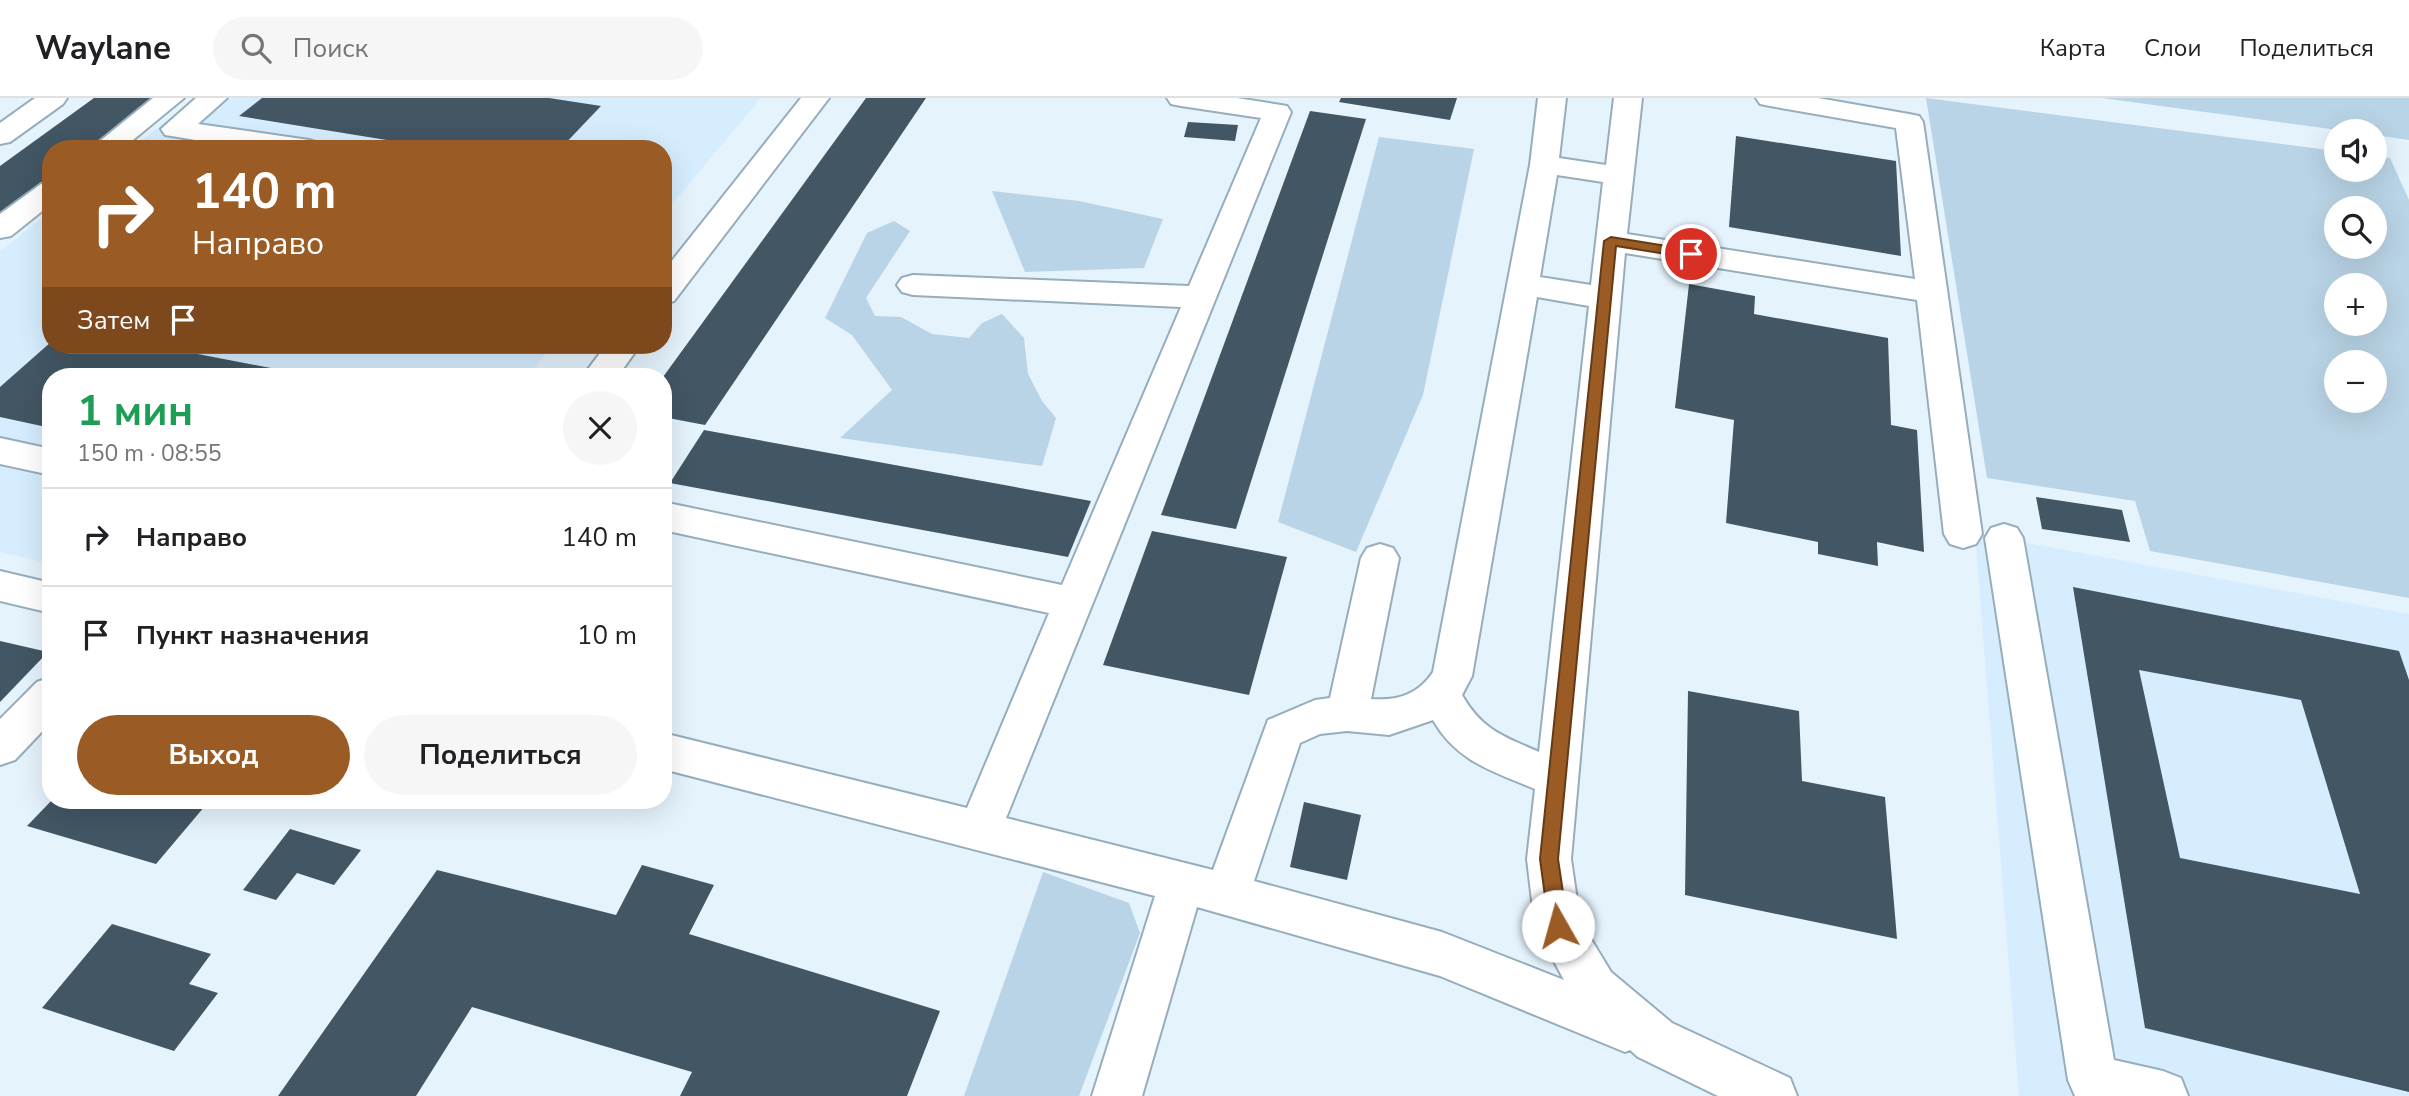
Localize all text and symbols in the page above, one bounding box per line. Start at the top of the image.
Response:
search box [213,17,703,80]
text: Waylane [35,26,171,71]
icon: search [237,29,275,67]
text: Поиск [293,31,368,66]
text: Карта [2040,32,2106,64]
text: Слои [2144,32,2201,64]
text: Поделиться [2239,32,2374,64]
map controls [2324,119,2387,413]
button: sound [2324,119,2387,182]
text: 140 m [192,158,336,225]
icon: right [77,168,168,259]
button: search [2324,196,2387,259]
text: Направо [192,222,324,265]
pin [1661,224,1721,284]
icon: arrive [1672,235,1710,273]
button: + [2324,273,2387,336]
icon: arrive [164,301,202,339]
text: Затем [77,303,150,338]
button: − [2324,350,2387,413]
text: 1 мин [77,383,193,440]
button: close [563,391,637,465]
text: 150 m · 08:55 [77,438,222,469]
icon: right [77,518,115,556]
text: Направо [136,520,247,555]
text: 140 m [561,520,637,555]
icon: arrive [77,616,115,654]
text: Пункт назначения [136,618,369,653]
text: 10 m [577,618,637,653]
button: Выход [77,715,350,795]
button: Поделиться [364,715,637,795]
position arrow [1521,889,1595,963]

